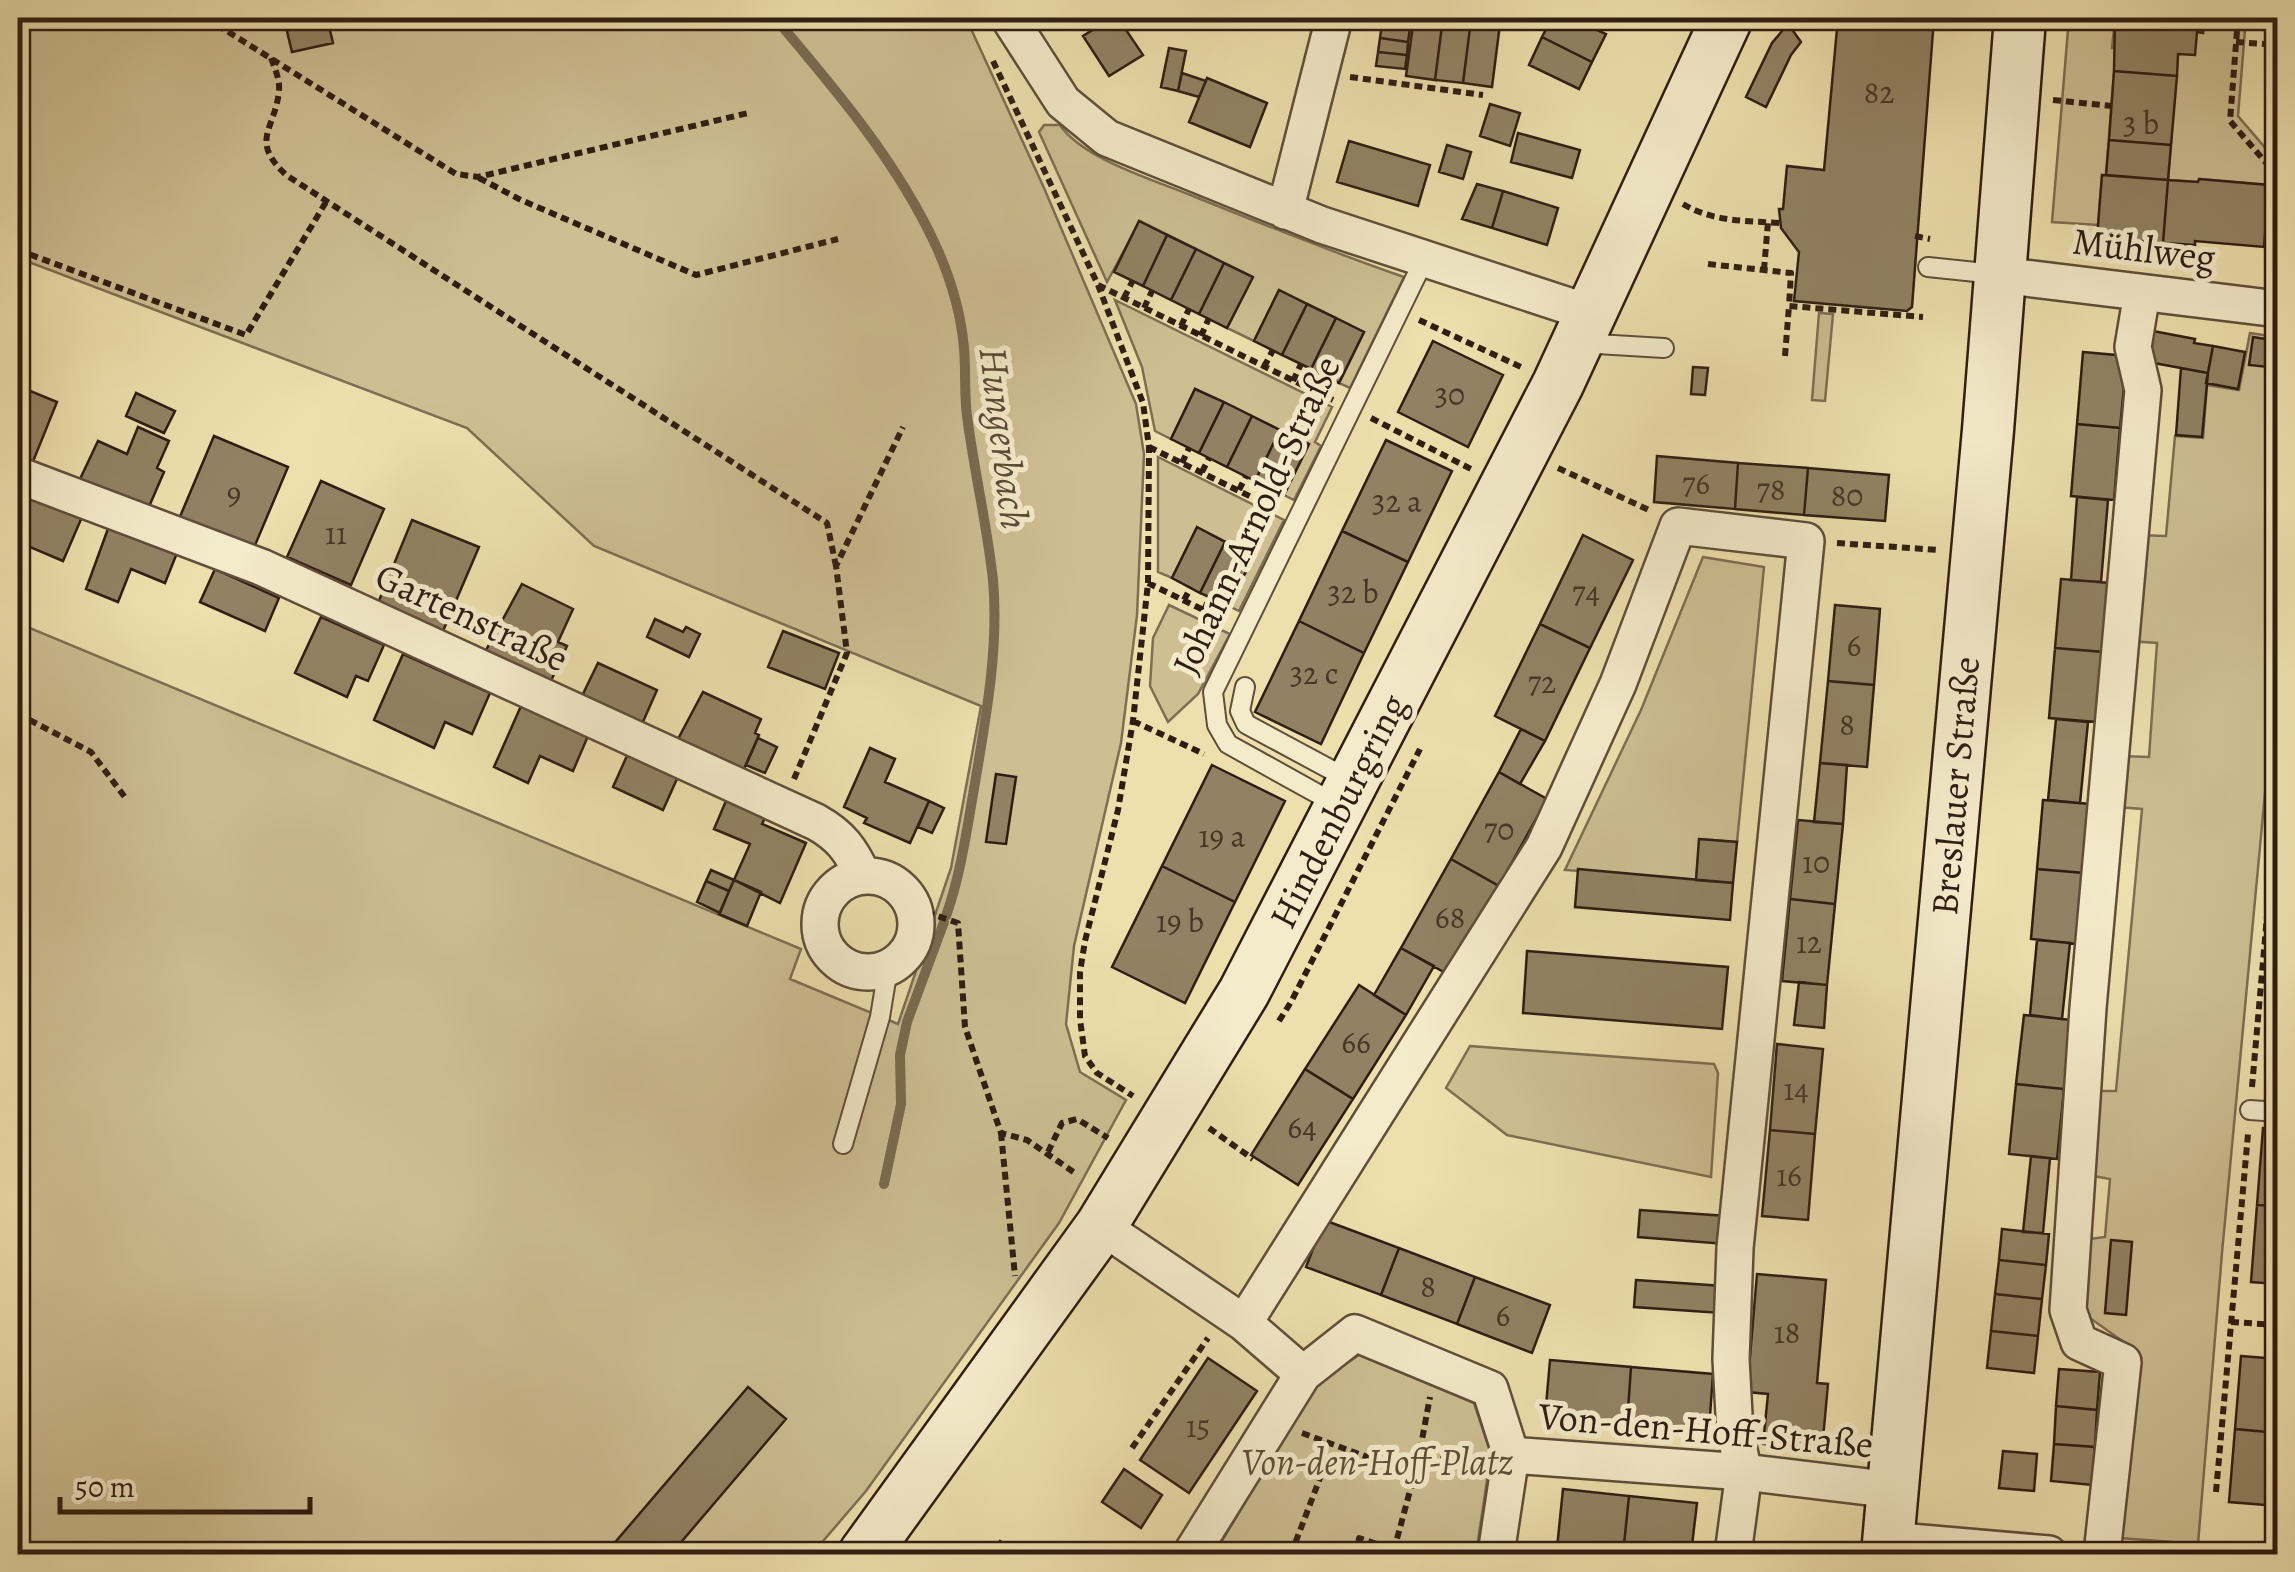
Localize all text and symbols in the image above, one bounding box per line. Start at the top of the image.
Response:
house number: 82 [1864,70,1894,114]
house number: 3 b [2123,101,2159,145]
street label: Mühlweg [2070,214,2218,284]
water label: Hungerbach [966,344,1042,532]
street label: Johann-Arnold-Straße [1159,347,1353,683]
house number: 30 [1435,372,1465,416]
house number: 76 [1682,461,1710,505]
house number: 78 [1757,467,1785,511]
house number: 9 [227,471,241,515]
house number: 80 [1831,473,1863,517]
house number: 32 a [1372,479,1422,523]
house number: 11 [325,511,347,555]
street label: Gartenstraße [367,550,577,684]
house number: 32 b [1327,570,1379,614]
house number: 74 [1572,570,1600,614]
house number: 6 [1847,623,1861,667]
house number: 32 c [1290,651,1338,695]
street label: Breslauer Straße [1918,654,1992,918]
house number: 72 [1528,660,1556,704]
street label: Hindenburgring [1257,685,1419,937]
house number: 8 [1839,702,1855,746]
house number: 70 [1484,807,1514,851]
house number: 19 a [1199,814,1245,858]
house number: 10 [1802,840,1830,884]
house number: 68 [1435,895,1465,939]
house number: 19 b [1156,899,1204,943]
house number: 12 [1796,920,1822,964]
house number: 66 [1341,1020,1371,1064]
house number: 14 [1783,1067,1809,1111]
house number: 64 [1287,1105,1317,1149]
house number: 16 [1776,1153,1802,1197]
house number: 8 [1420,1264,1436,1308]
house number: 6 [1496,1293,1510,1337]
house number: 18 [1774,1310,1800,1354]
street label: Von-den-Hoff-Straße [1536,1389,1875,1471]
house number: 15 [1186,1404,1210,1448]
park label: Von-den-Hoff-Platz [1241,1436,1514,1488]
scale bar [60,1452,310,1514]
text: 50 m [75,1467,135,1507]

